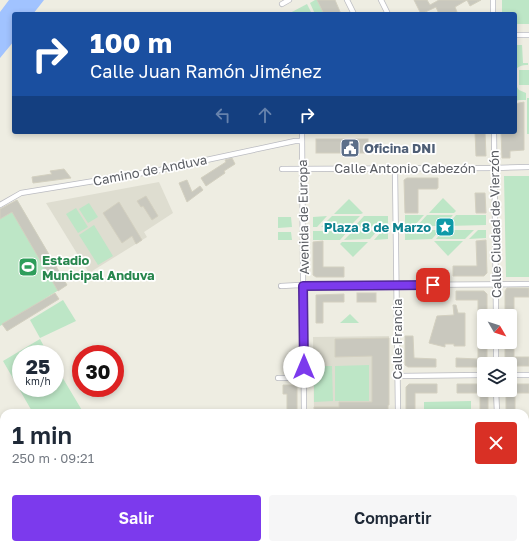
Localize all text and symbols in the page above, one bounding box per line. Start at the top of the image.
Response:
text: 100 m [90,26,172,59]
icon: right [24,28,76,80]
text: Calle Juan Ramón Jiménez [90,60,322,82]
icon: left [212,104,234,126]
icon: ahead [254,104,276,126]
icon: right [296,104,318,126]
public building icon: Oficina DNI [339,137,361,159]
place label: Oficina DNI [364,140,436,156]
street label: Calle Ciudad de Vierzón [486,150,504,298]
street label: Camino de Anduva [92,151,208,189]
street label: Avenida de Europa [294,159,312,275]
street label: Calle Antonio Cabezón [334,160,476,176]
place icon: Plaza 8 de Marzo [434,216,456,238]
place label: Plaza 8 de Marzo [324,219,431,235]
place label: Estadio Municipal Anduva [42,252,155,283]
sports icon: Estadio Municipal Anduva [17,256,39,278]
pin [416,268,450,302]
icon: arrive [422,274,444,296]
street label: Calle Francia [389,298,405,380]
north arrow [477,309,517,349]
map controls [477,309,517,397]
speed limit sign: 30 [72,345,124,397]
position arrow [283,346,325,388]
text: 25 [26,354,50,378]
button: layers [477,357,517,397]
text: km/h [25,375,51,387]
text: 1 min [12,420,72,449]
button: close [475,422,517,464]
text: 250 m · 09:21 [12,450,94,466]
button: Salir [12,495,261,541]
button: Compartir [269,495,517,541]

